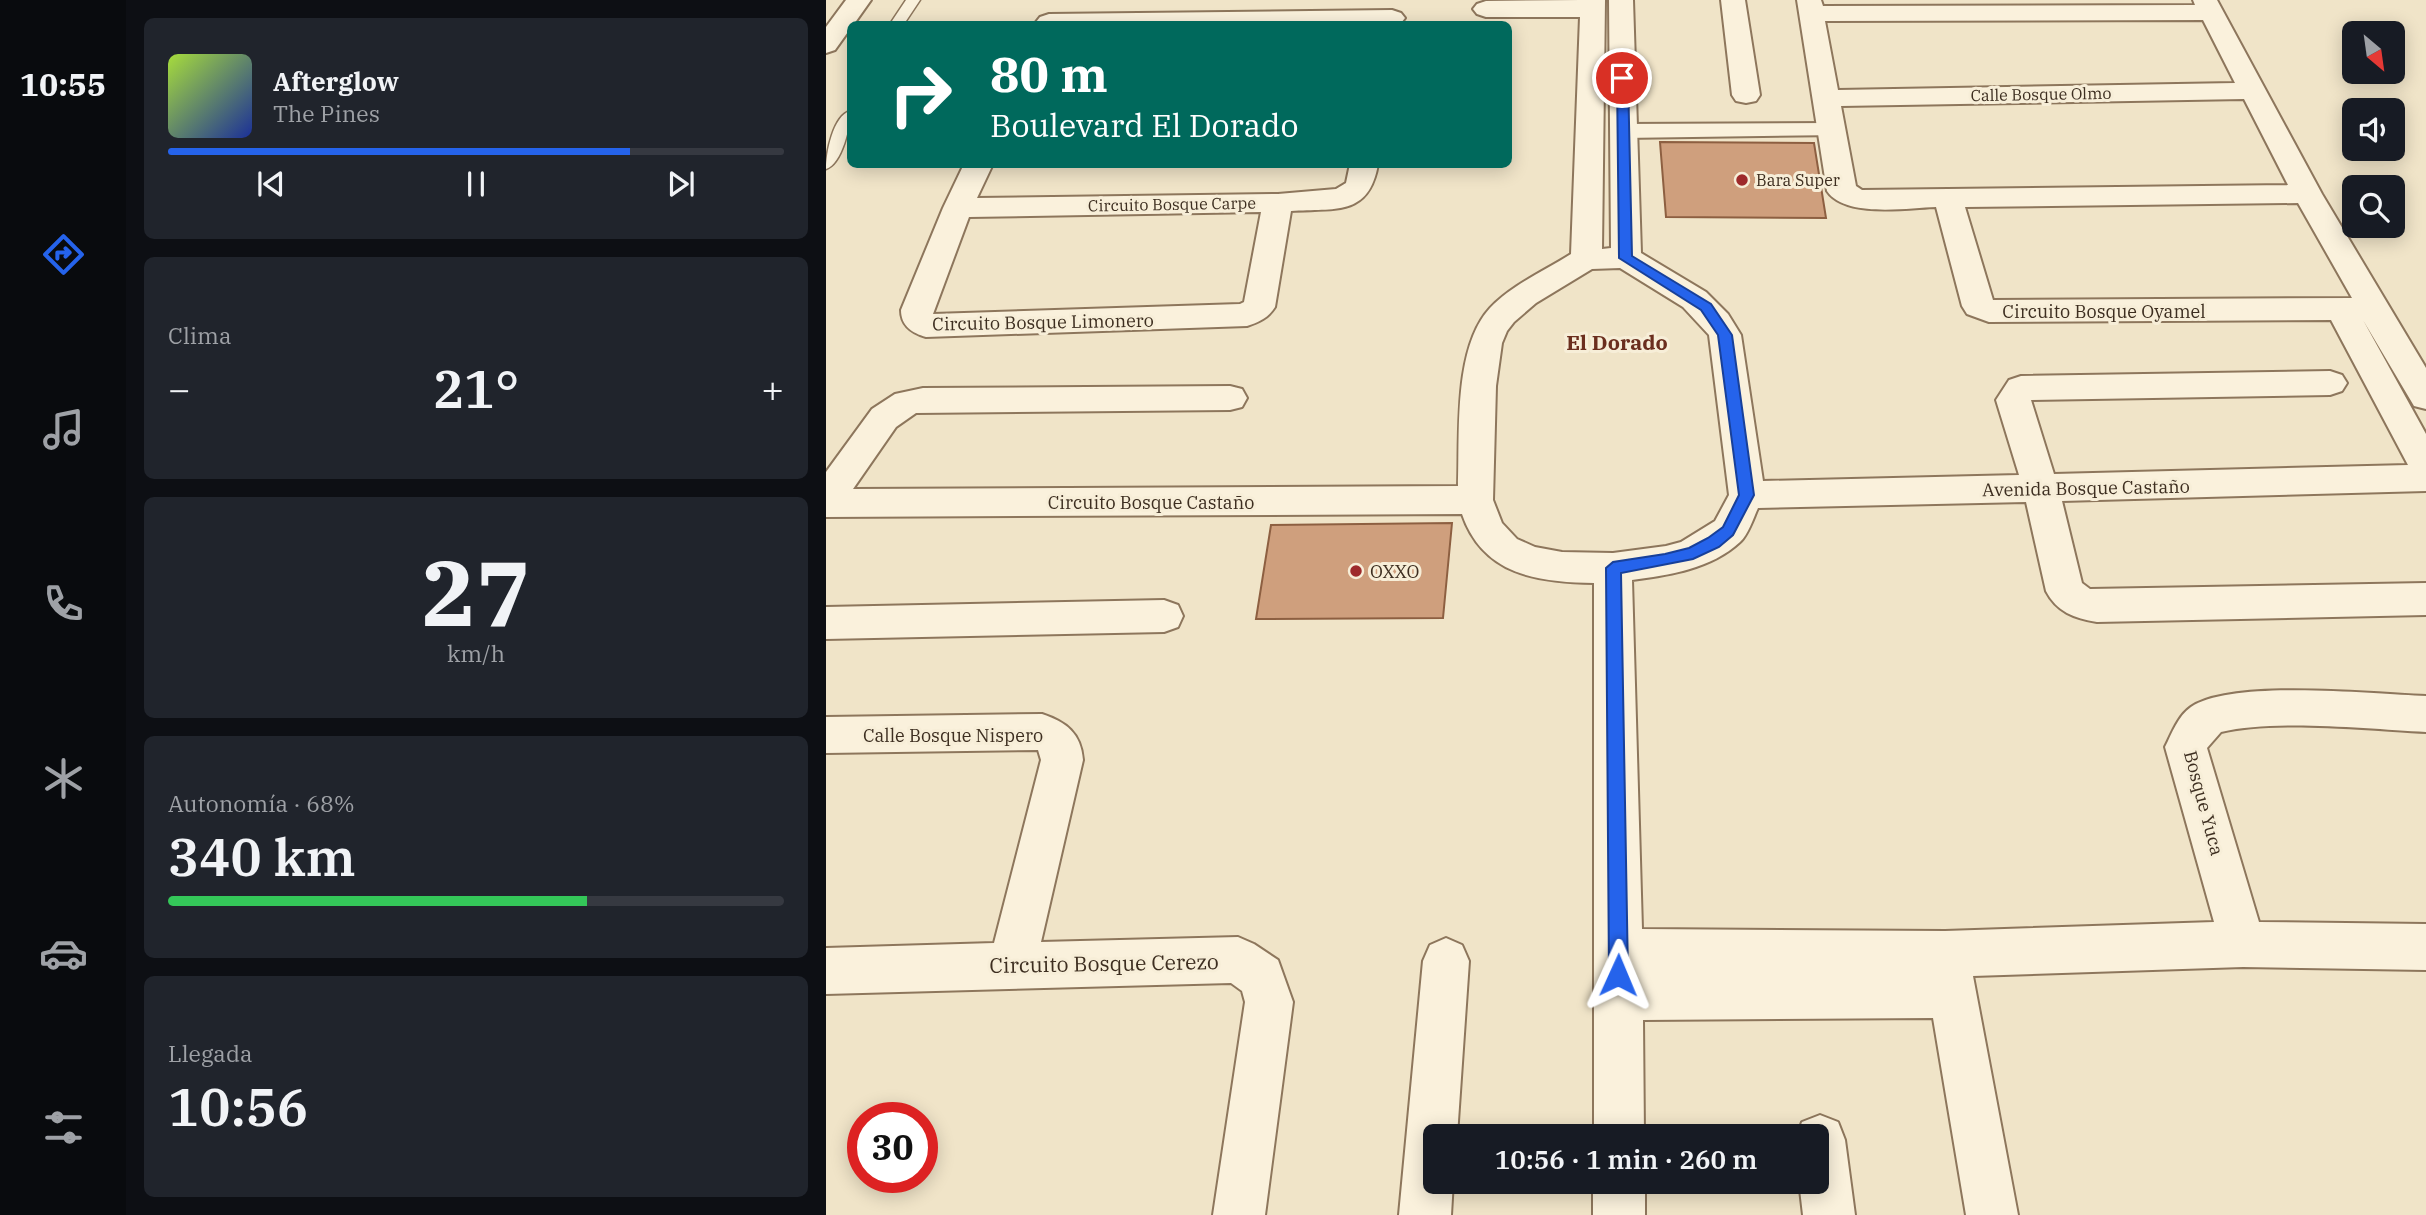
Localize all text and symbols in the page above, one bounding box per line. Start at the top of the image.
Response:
north arrow [2342,21,2404,84]
map controls [2342,21,2405,238]
text: 80 m [990,42,1108,105]
pin [1592,48,1652,108]
icon: right [875,49,966,140]
icon: arrive [1603,59,1641,97]
text: 10:55 [20,63,106,105]
text: Afterglow [273,64,399,98]
street label: Calle Bosque Olmo [1970,83,2112,105]
text: The Pines [273,98,380,128]
button: sound [2342,98,2405,161]
text: Boulevard El Dorado [990,104,1299,146]
icon: previous [252,165,290,203]
icon: pause [457,165,495,203]
icon: next [662,165,700,203]
place label: Bara Super [1756,170,1840,190]
marker: Bara Super [1734,172,1750,188]
button: search [2342,175,2405,238]
street label: Circuito Bosque Carpe [1088,193,1256,215]
icon: directions [39,230,88,279]
street label: Circuito Bosque Oyamel [2002,300,2206,323]
street label: Circuito Bosque Limonero [932,309,1154,335]
text: Clima [168,320,232,350]
district label: El Dorado [1566,328,1668,356]
text: 21° [433,355,519,422]
text: − [168,364,191,413]
text: + [761,364,784,413]
icon: music [39,405,88,454]
street label: Avenida Bosque Castaño [1982,475,2190,501]
street label: Circuito Bosque Castaño [1048,491,1254,514]
text: 27 [421,533,531,651]
place label: OXXO [1370,560,1419,583]
marker: OXXO [1348,563,1364,579]
icon: phone [39,579,88,628]
text: km/h [447,638,505,668]
street label: Calle Bosque Nispero [863,724,1043,747]
street label: Bosque Yuca [2179,748,2229,858]
icon: climate [39,754,88,803]
text: Autonomía · 68% [168,788,355,818]
text: 340 km [168,823,356,890]
icon: car [39,929,88,978]
position arrow [1581,938,1655,1012]
street label: Circuito Bosque Cerezo [989,947,1219,979]
text: Llegada [168,1038,252,1068]
text: 10:56 [168,1073,308,1140]
speed limit sign: 30 [847,1102,938,1193]
icon: filters [39,1103,88,1152]
text: 10:56 · 1 min · 260 m [1495,1142,1757,1176]

